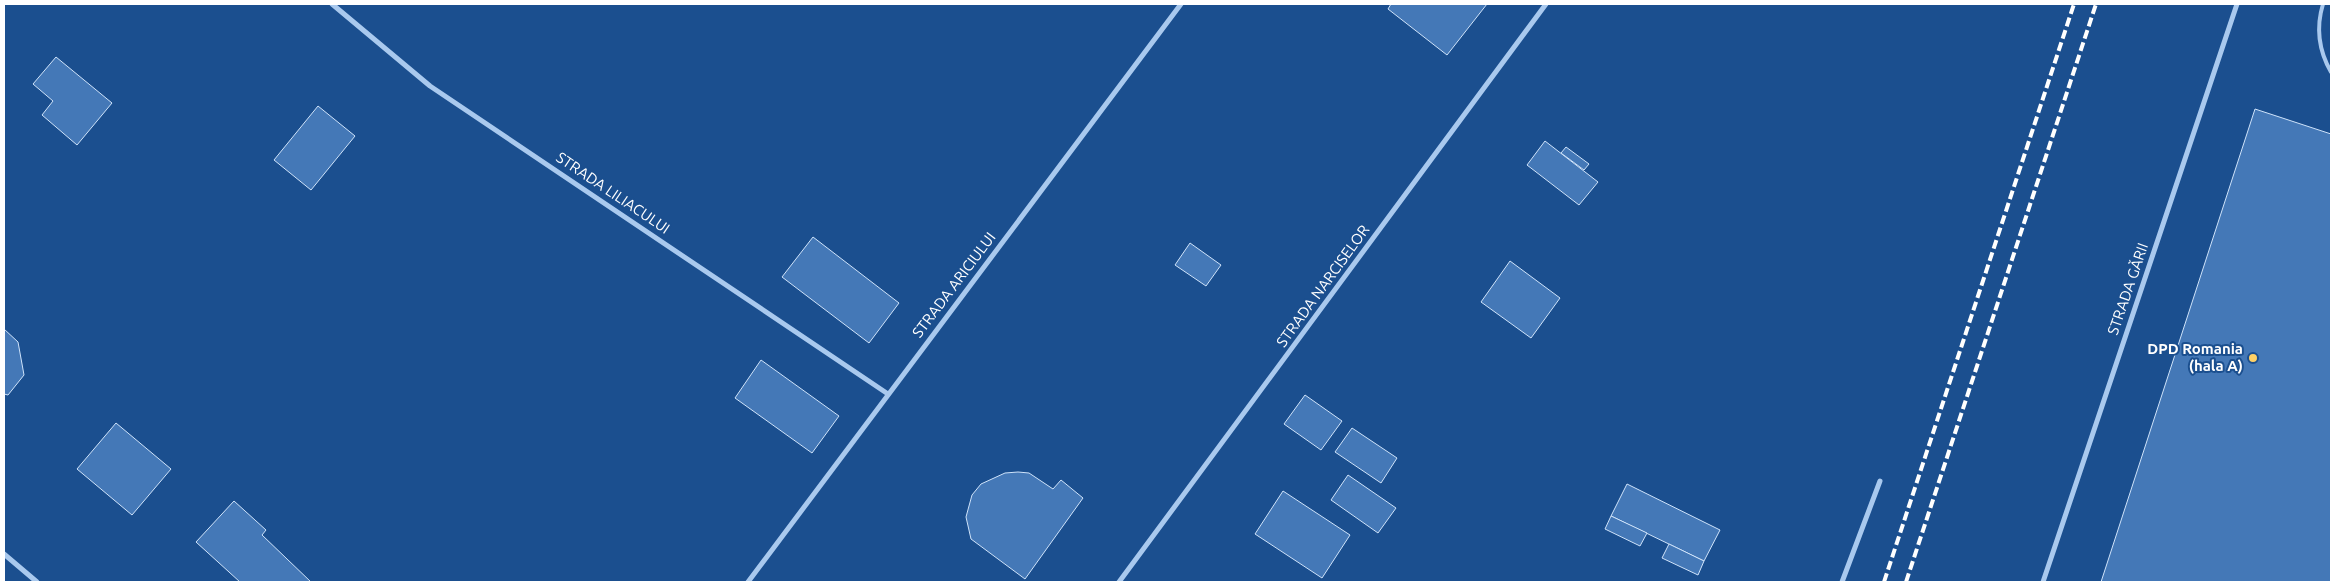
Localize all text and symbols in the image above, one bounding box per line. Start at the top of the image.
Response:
street label: STRADA LILIACULUI [553,148,673,237]
street label: STRADA NARCISELOR [1273,221,1373,350]
street label: STRADA ARICIULUI [909,229,999,341]
street label: STRADA GĂRII [2104,241,2151,337]
place label: DPD Romania (hala A) [2147,340,2243,374]
marker: DPD Romania (hala A) [2247,352,2259,364]

